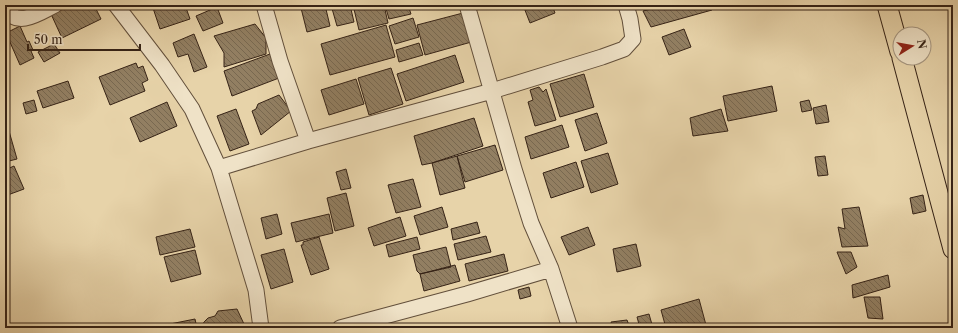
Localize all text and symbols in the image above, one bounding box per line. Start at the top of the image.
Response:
scale bar [28,26,140,52]
north arrow [892,26,932,66]
text: 50 m [34,32,63,47]
text: N [914,38,930,51]

